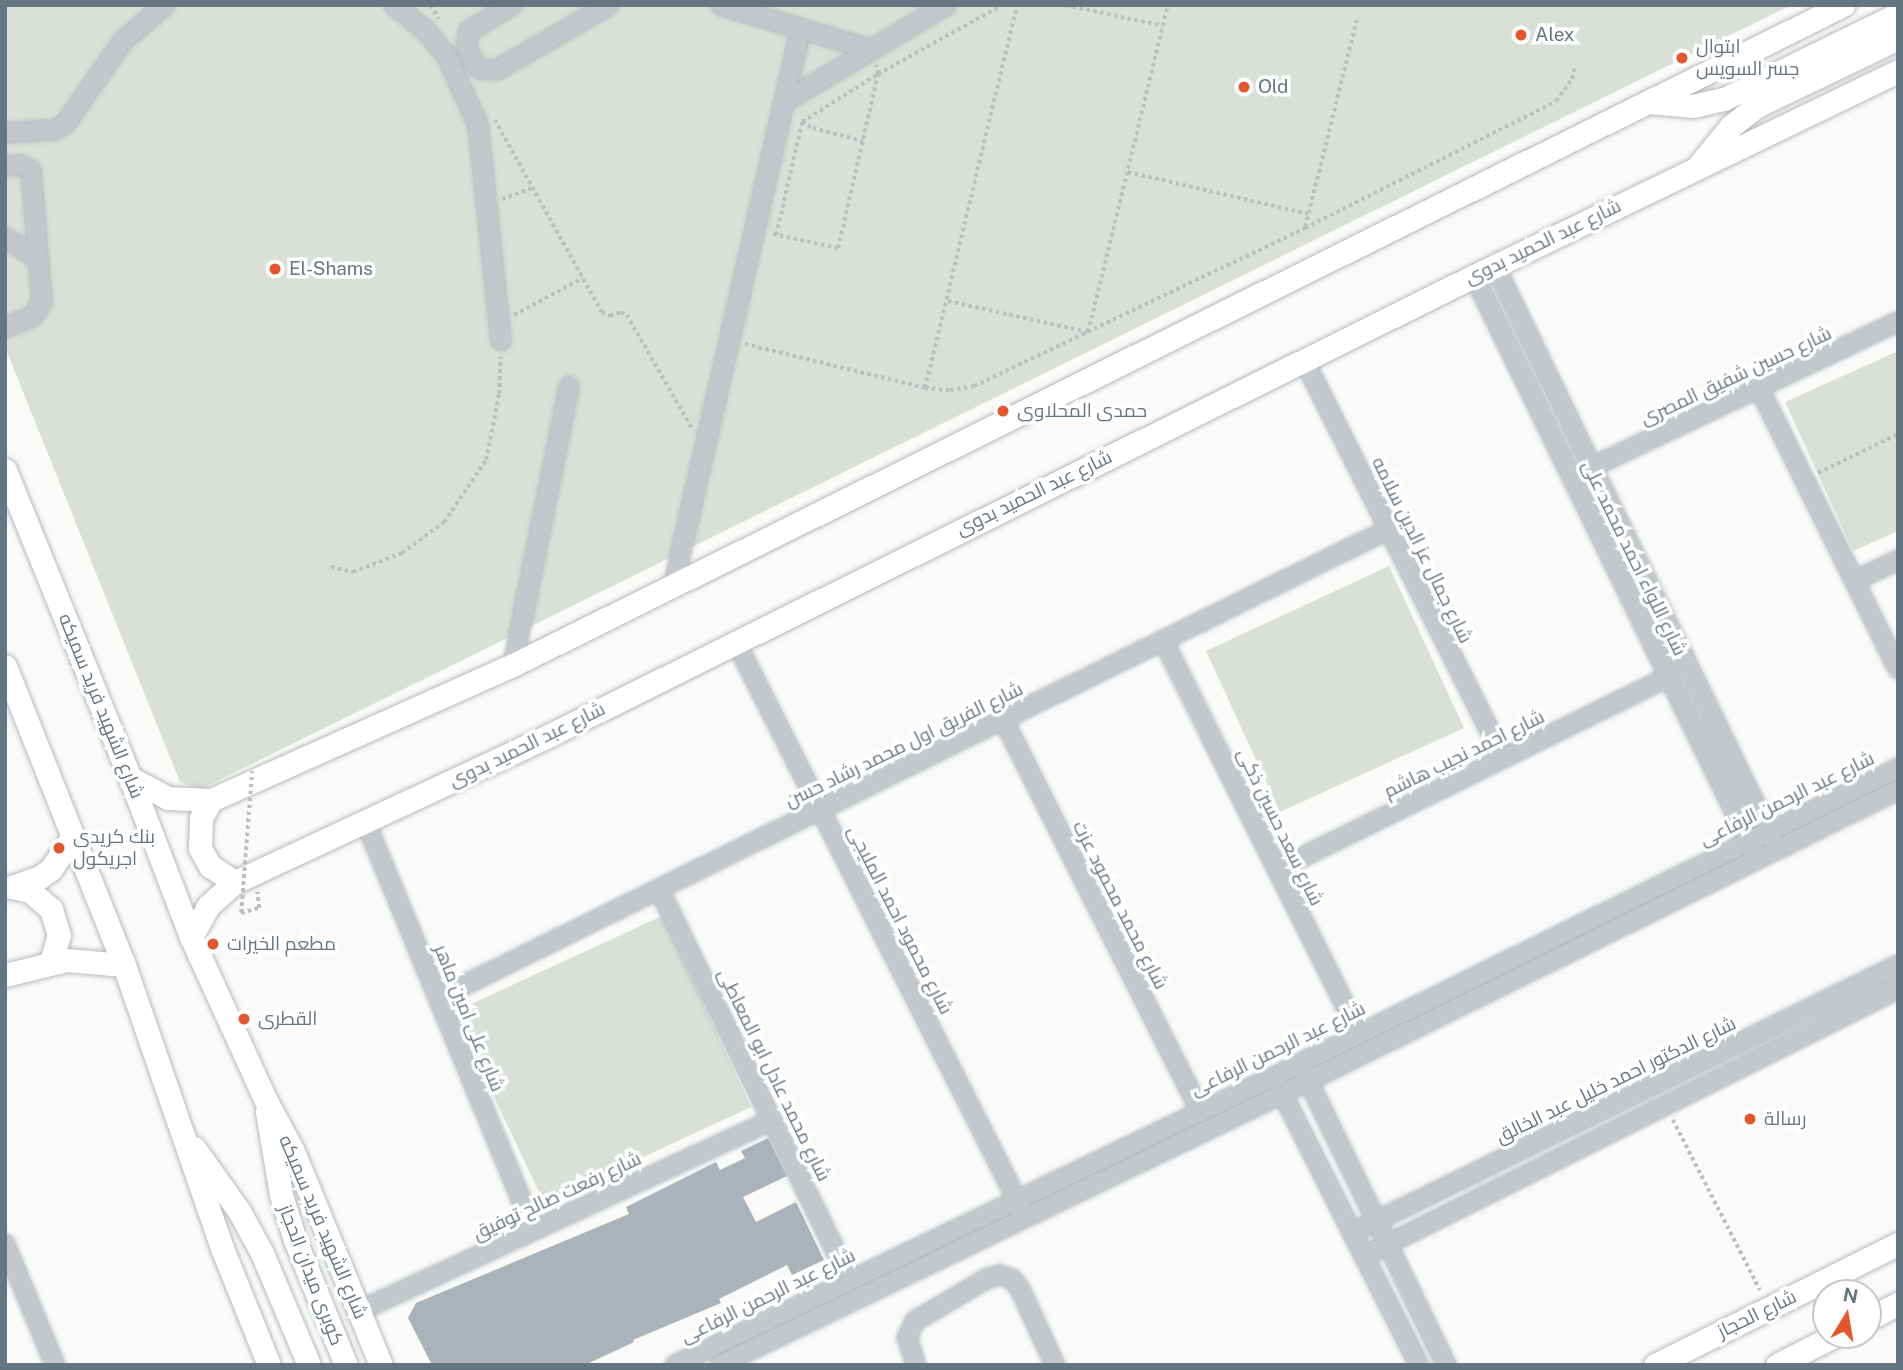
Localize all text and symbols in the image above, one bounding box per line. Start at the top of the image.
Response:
place label: Alex [1535,24,1575,46]
marker: Alex [1513,27,1529,43]
place label: ابتوال جسر السويس [1696,36,1799,80]
marker: ابتوال جسر السويس [1674,50,1690,66]
place label: Old [1258,76,1288,98]
marker: Old [1236,79,1252,95]
street label: شارع عبد الحميد بدوى [1461,194,1625,290]
place label: El-Shams [289,258,373,280]
marker: El-Shams [267,261,283,277]
street label: شارع حسين شفيق المصرى [1637,322,1835,430]
place label: حمدى المحلاوى [1017,400,1147,422]
marker: حمدى المحلاوى [995,403,1011,419]
street label: شارع عبد الحميد بدوى [952,445,1116,541]
street label: شارع جمال عز الدين سلامه [1367,453,1477,647]
street label: شارع اللواء احمد محمد على [1577,457,1691,659]
street label: شارع الشهيد فريد سميكه [53,610,149,802]
street label: شارع الفريق اول محمد رشاد حسن [781,677,1027,813]
street label: شارع عبد الحميد بدوى [445,697,609,793]
street label: شارع احمد نجيب هاشم [1380,705,1548,803]
street label: شارع سعد حسين ذكى [1232,745,1328,909]
street label: شارع عبد الرحمن الرفاعى [1696,747,1878,851]
street label: شارع محمد محمود عزت [1068,817,1172,993]
street label: شارع محمود احمد المليجى [842,822,958,1018]
place label: بنك كريدى اجريكول [73,826,155,870]
marker: بنك كريدى اجريكول [51,840,67,856]
place label: مطعم الخيرات [227,933,336,955]
marker: مطعم الخيرات [205,936,221,952]
street label: شارع على امين ماهر [429,941,509,1095]
street label: شارع محمد عادل ابو المعاطى [713,965,835,1185]
street label: شارع عبد الرحمن الرفاعى [1187,997,1369,1101]
place label: القطرى [258,1008,317,1030]
marker: القطرى [236,1011,252,1027]
street label: شارع الدكتور احمد خليل عبد الخالق [1492,1012,1740,1148]
place label: رسالة [1764,1108,1807,1130]
marker: رسالة [1742,1111,1758,1127]
street label: شارع الشهيد فريد سميكه [274,1132,372,1322]
street label: شارع رفعت صالح توفيق [469,1147,645,1245]
street label: كوبرى ميدان الحجاز [274,1201,348,1349]
street label: شارع عبد الرحمن الرفاعى [677,1244,859,1348]
north arrow [1812,1279,1882,1349]
text: N [1841,1283,1860,1308]
street label: شارع الحجاز [1714,1285,1800,1343]

